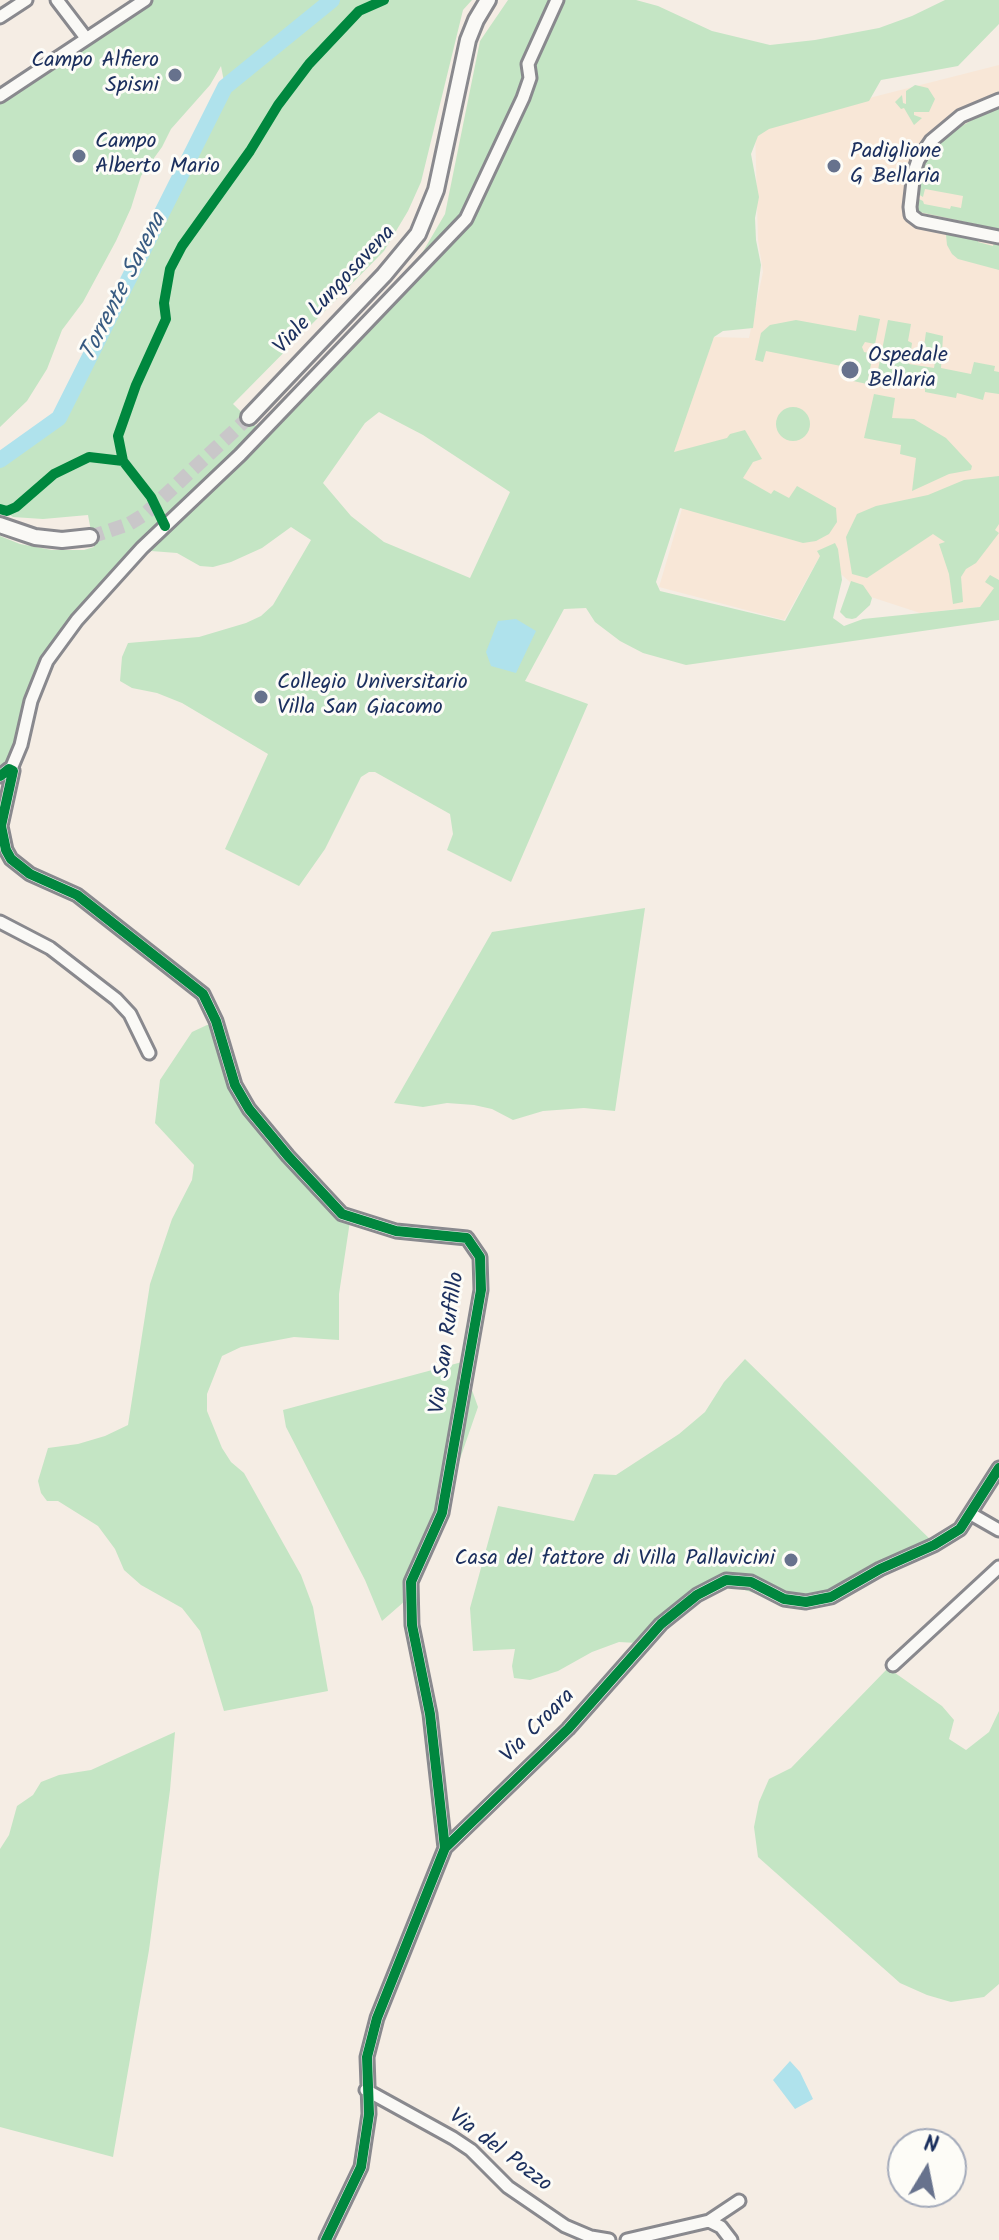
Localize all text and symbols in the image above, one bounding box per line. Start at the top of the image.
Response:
place label: Campo Alfiero Spisni [31,49,159,100]
marker: Campo Alfiero Spisni [166,66,184,84]
place label: Campo Alberto Mario [95,130,220,182]
place label: Padiglione G Bellaria [850,140,941,192]
marker: Campo Alberto Mario [70,147,88,165]
marker: Padiglione G Bellaria [825,157,843,175]
water label: Torrente Savena [75,209,175,367]
street label: Viale Lungosavena [269,221,403,361]
place label: Ospedale Bellaria [868,344,948,396]
marker: Ospedale Bellaria [839,359,861,381]
place label: Collegio Universitario Villa San Giacomo [277,671,468,722]
marker: Collegio Universitario Villa San Giacomo [252,688,270,706]
street label: Via San Ruffillo [426,1271,472,1415]
place label: Casa del fattore di Villa Pallavicini [455,1547,775,1573]
marker: Casa del fattore di Villa Pallavicini [782,1551,800,1569]
street label: Via Croara [496,1684,582,1770]
street label: Via del Pozzo [442,2105,556,2199]
text: N [921,2127,941,2164]
north arrow [887,2128,967,2208]

